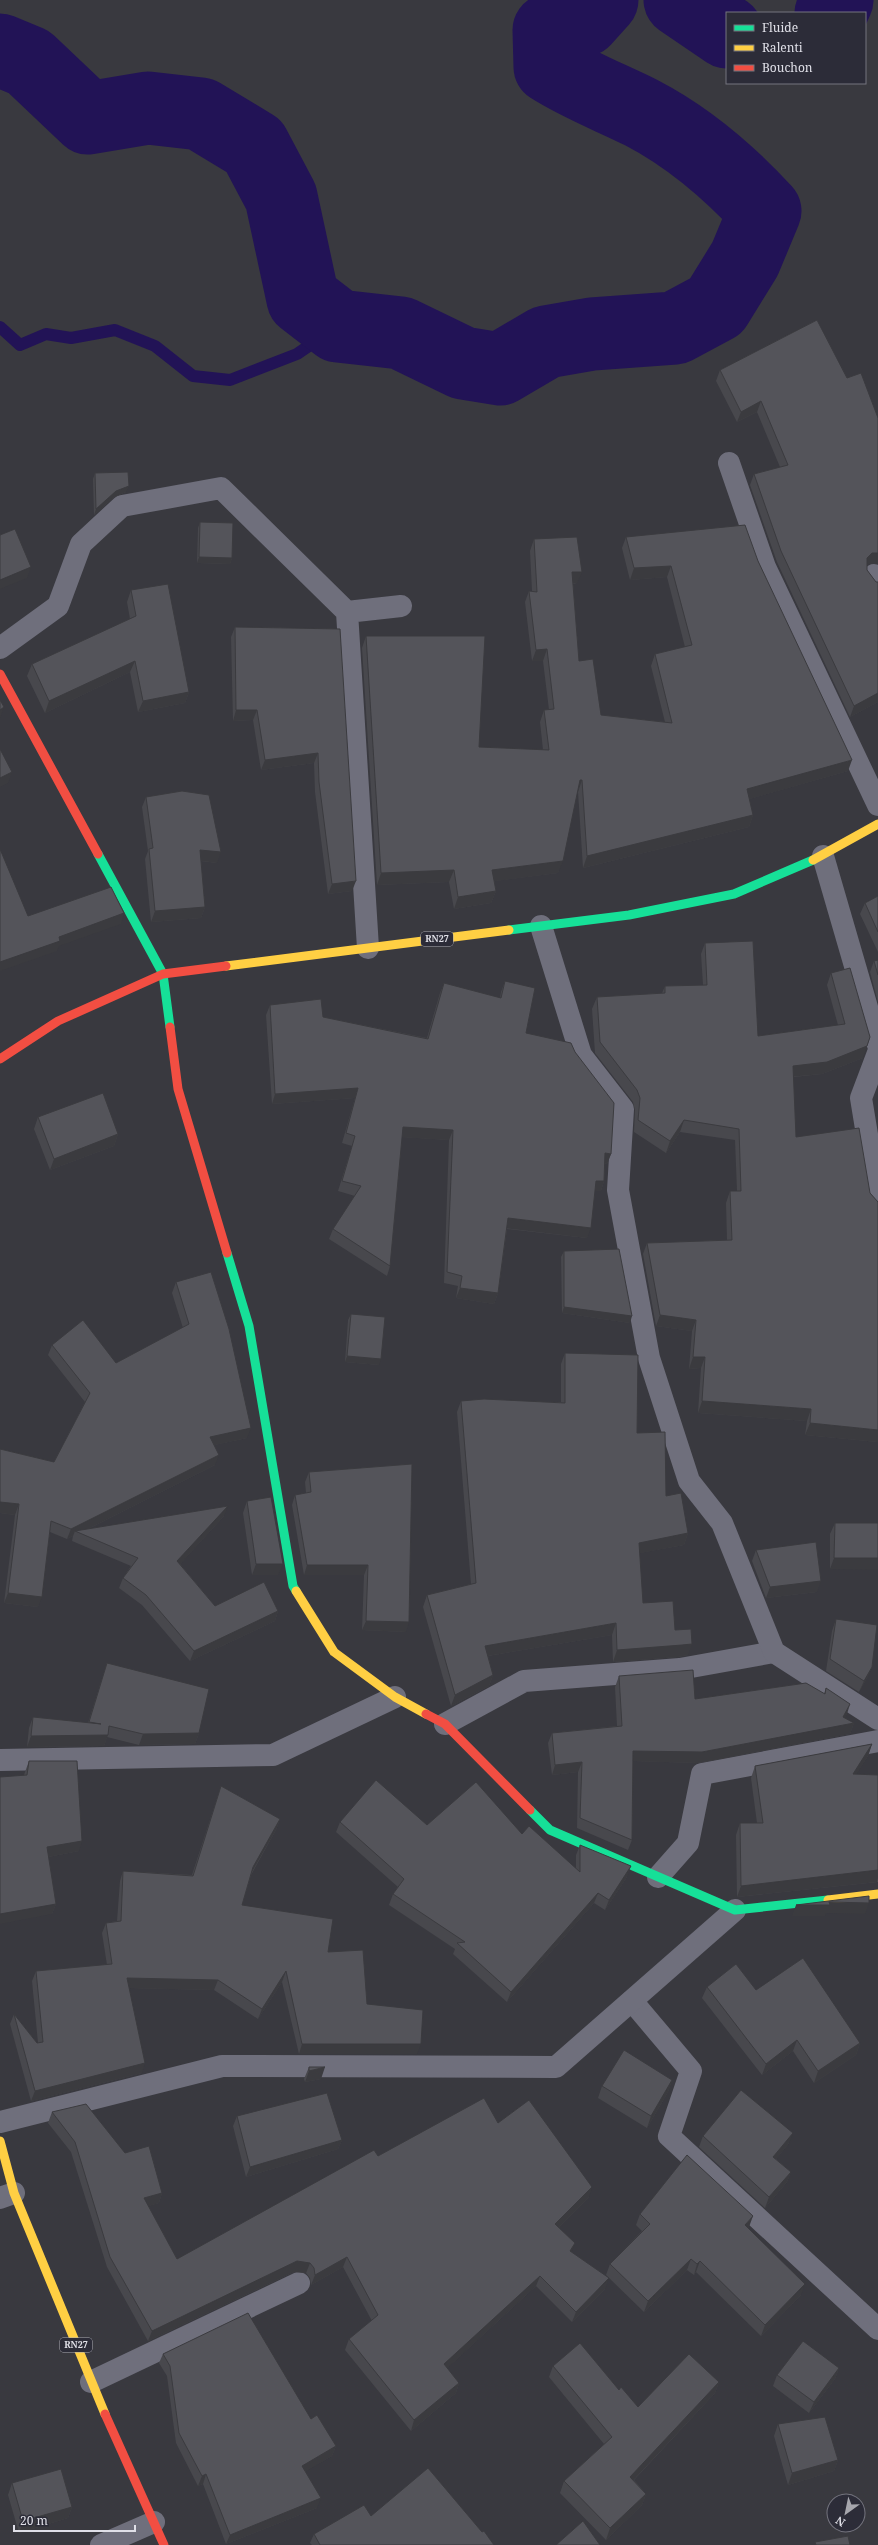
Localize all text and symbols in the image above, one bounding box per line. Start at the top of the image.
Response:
legend [726,12,866,84]
text: Fluide [762,19,798,36]
text: Ralenti [762,39,803,56]
text: Bouchon [762,59,813,76]
road number: RN27 [421,932,453,946]
road number: RN27 [60,2338,92,2352]
north arrow [826,2493,866,2533]
scale bar [14,2507,135,2533]
text: 20 m [20,2512,48,2529]
text: N [832,2513,848,2530]

